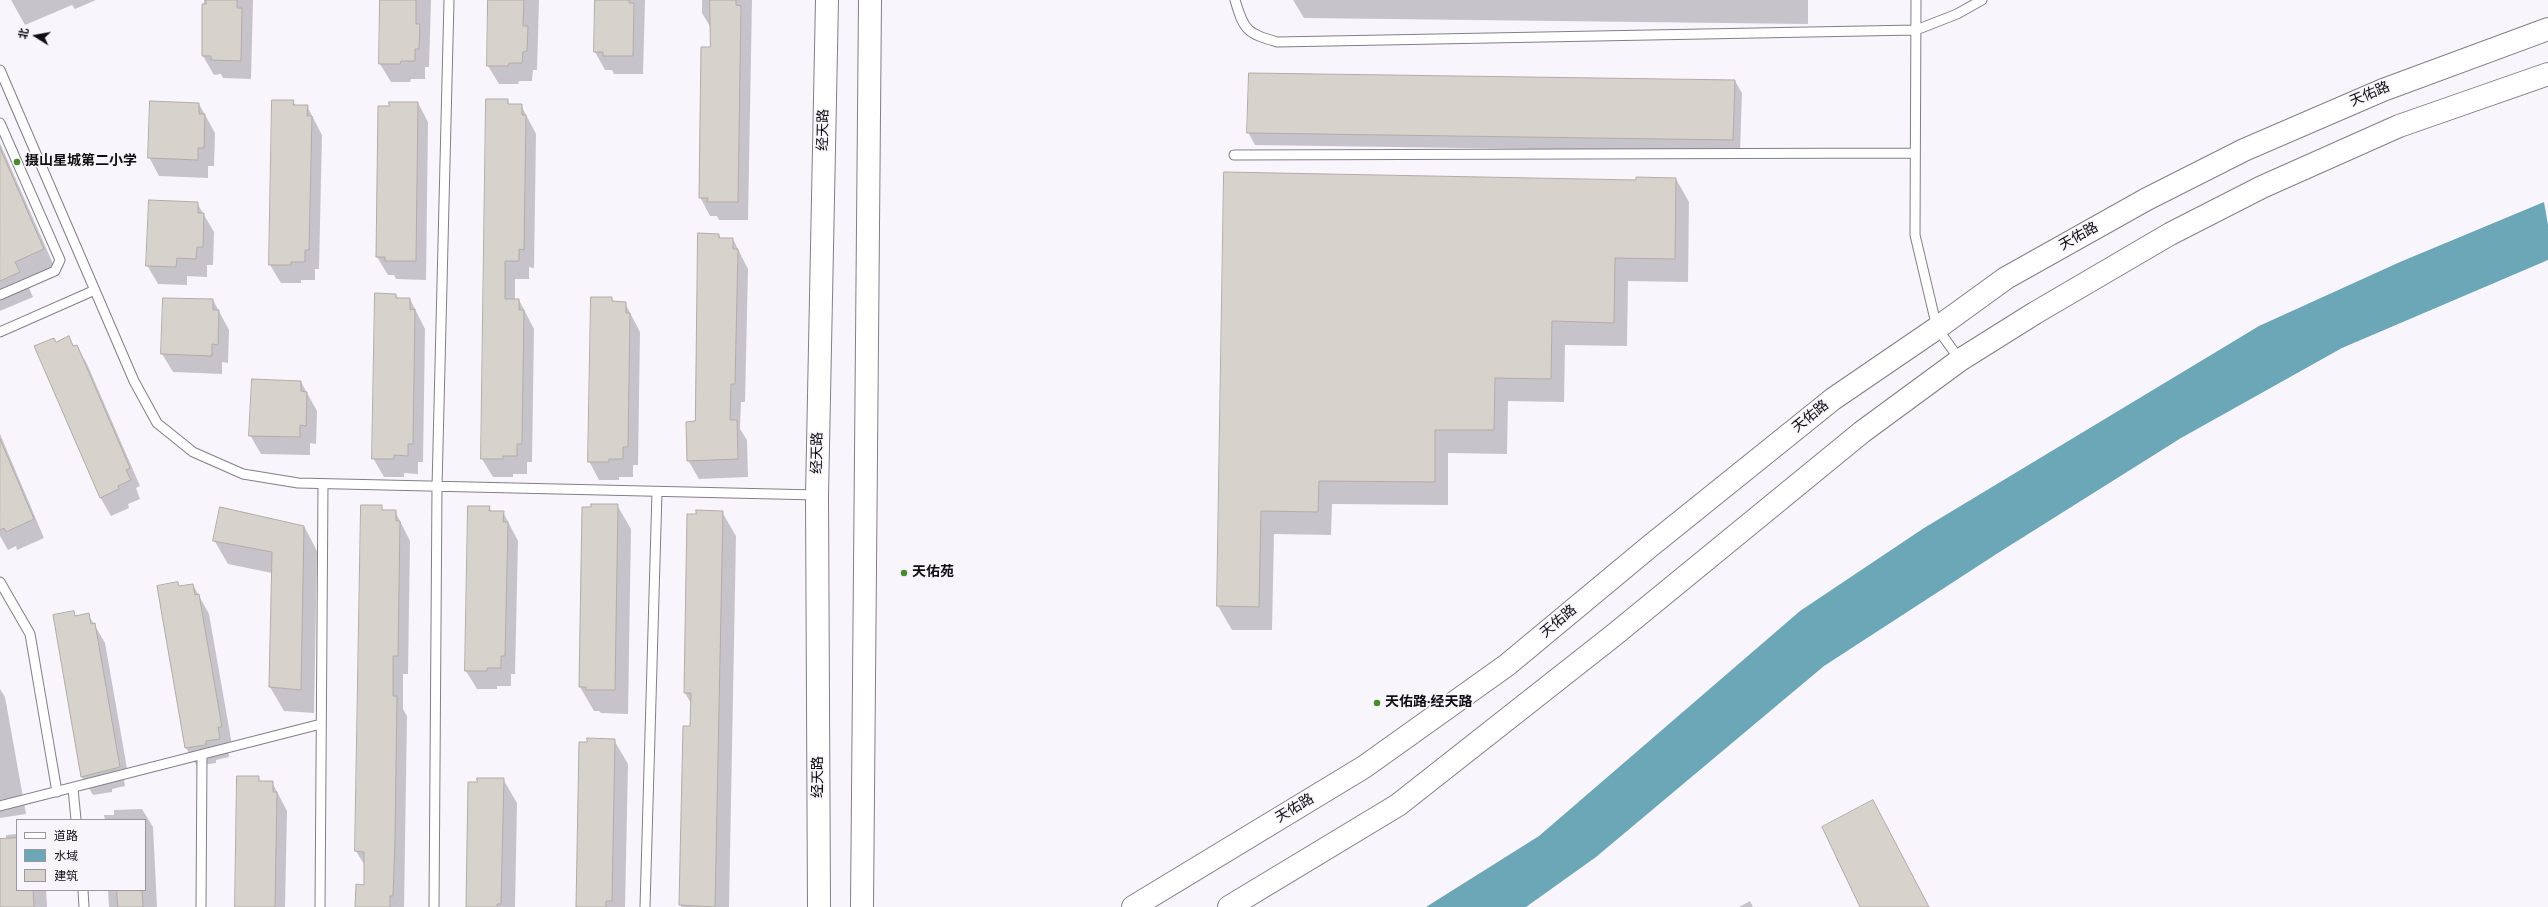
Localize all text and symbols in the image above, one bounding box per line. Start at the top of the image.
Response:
north arrow [16,16,56,56]
text: 北 [15,27,32,40]
street label: 天佑路 [2347,79,2393,111]
street label: 经天路 [815,109,833,151]
place label: 摄山星城第二小学 [25,154,137,170]
marker: 摄山星城第二小学 [12,157,22,167]
street label: 天佑路 [2057,219,2101,255]
street label: 天佑路 [1789,397,1833,437]
street label: 经天路 [809,432,827,474]
place label: 天佑苑 [912,565,954,581]
marker: 天佑苑 [899,568,909,578]
street label: 天佑路 [1538,602,1580,642]
place label: 天佑路·经天路 [1385,695,1472,711]
marker: 天佑路·经天路 [1372,698,1382,708]
street label: 经天路 [811,756,827,798]
street label: 天佑路 [1273,791,1317,827]
legend [16,819,146,891]
text: 道路 [54,828,78,844]
text: 水域 [54,848,78,864]
text: 建筑 [54,868,78,884]

